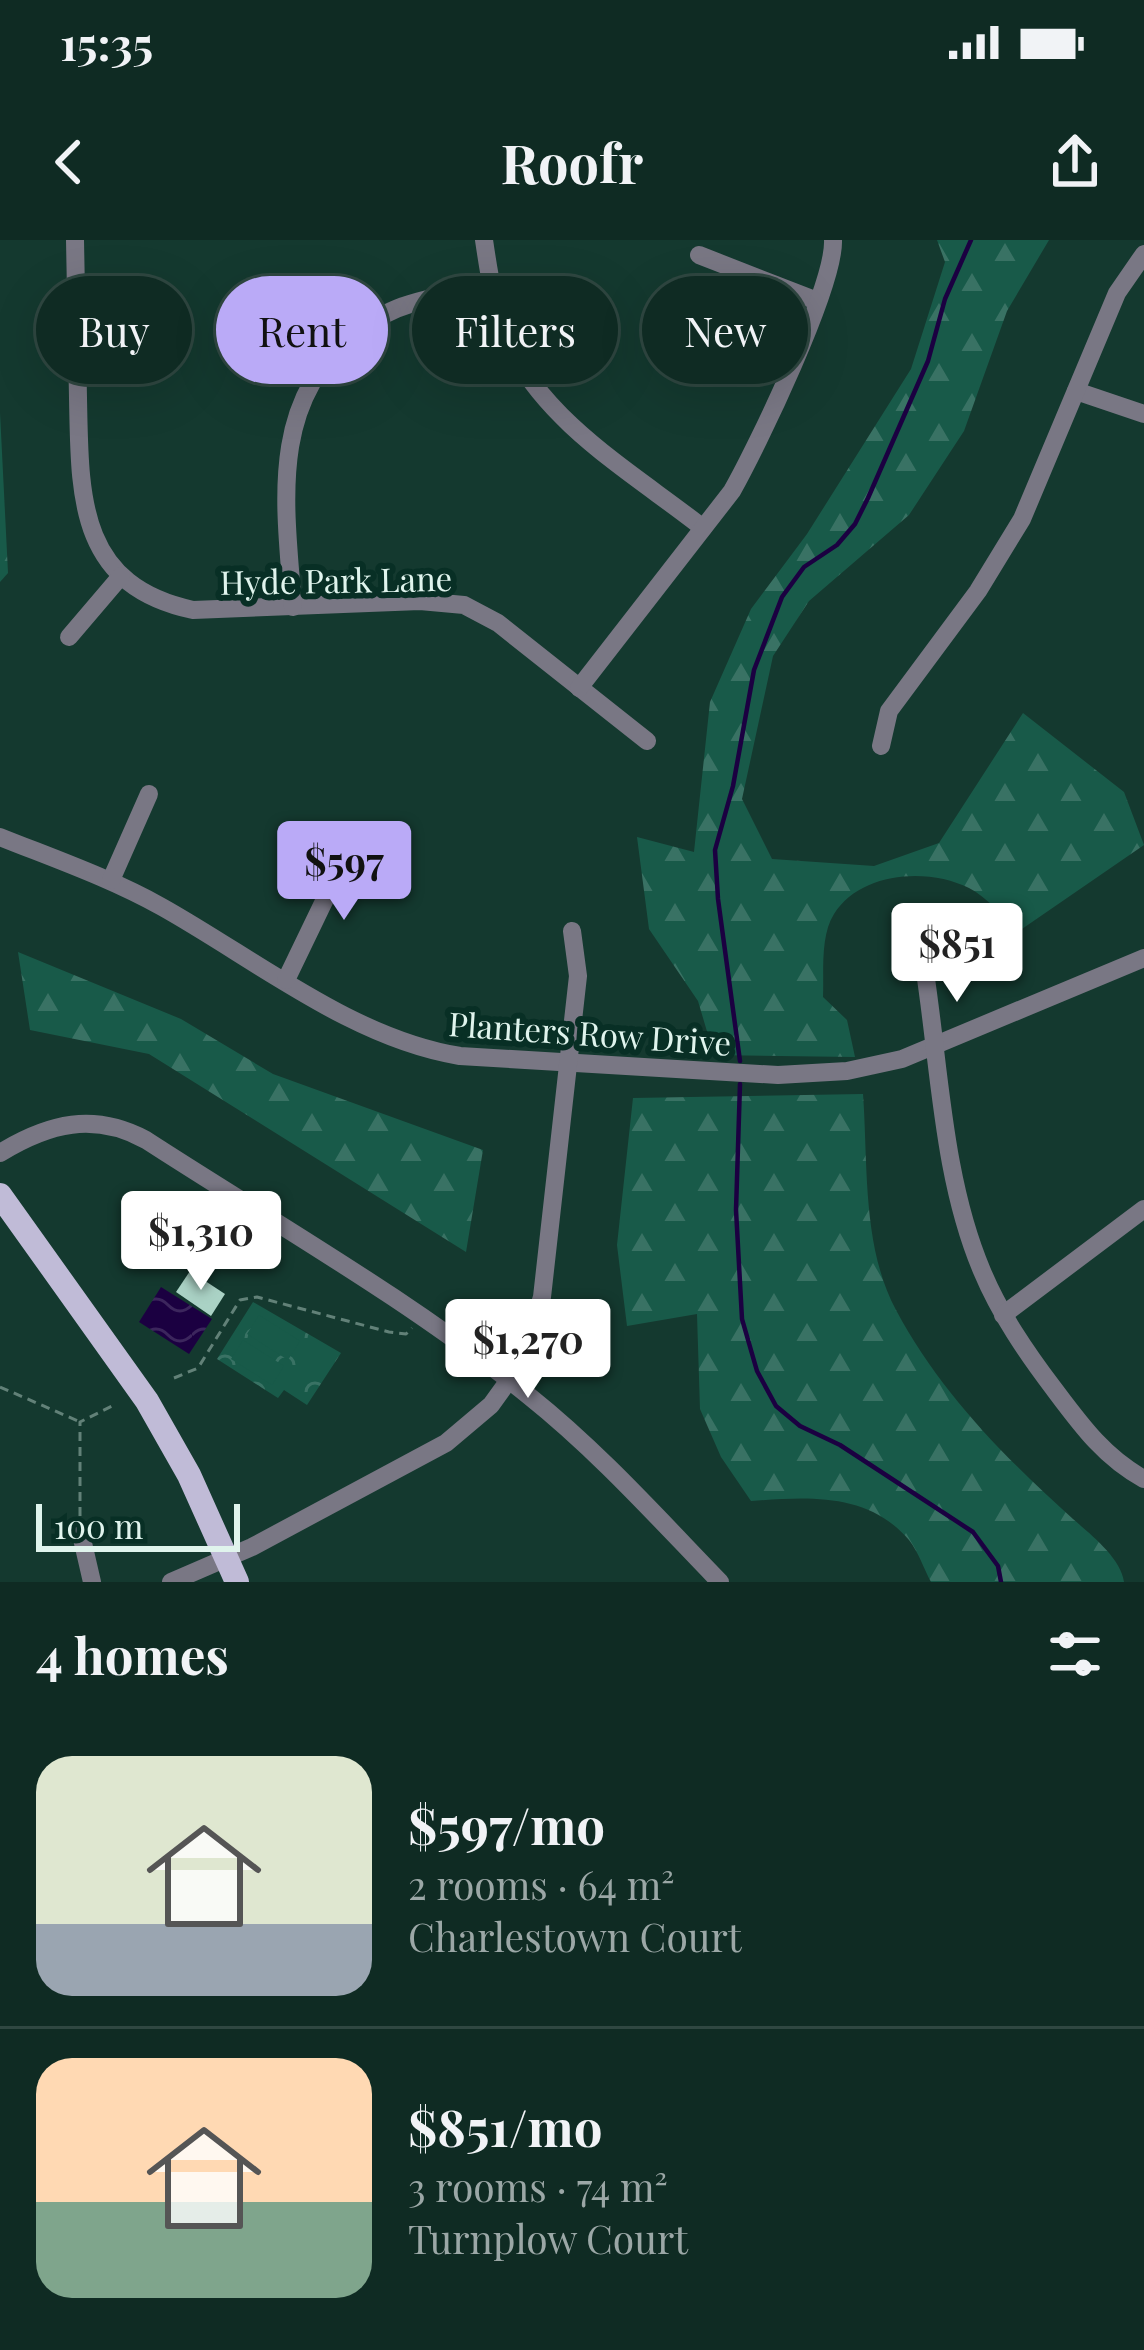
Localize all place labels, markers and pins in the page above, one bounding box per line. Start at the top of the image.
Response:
pin: $597 [273,821,415,923]
pin: $851 [886,903,1028,1005]
pin: $1,310 [103,1191,299,1293]
pin: $1,270 [430,1299,626,1401]

